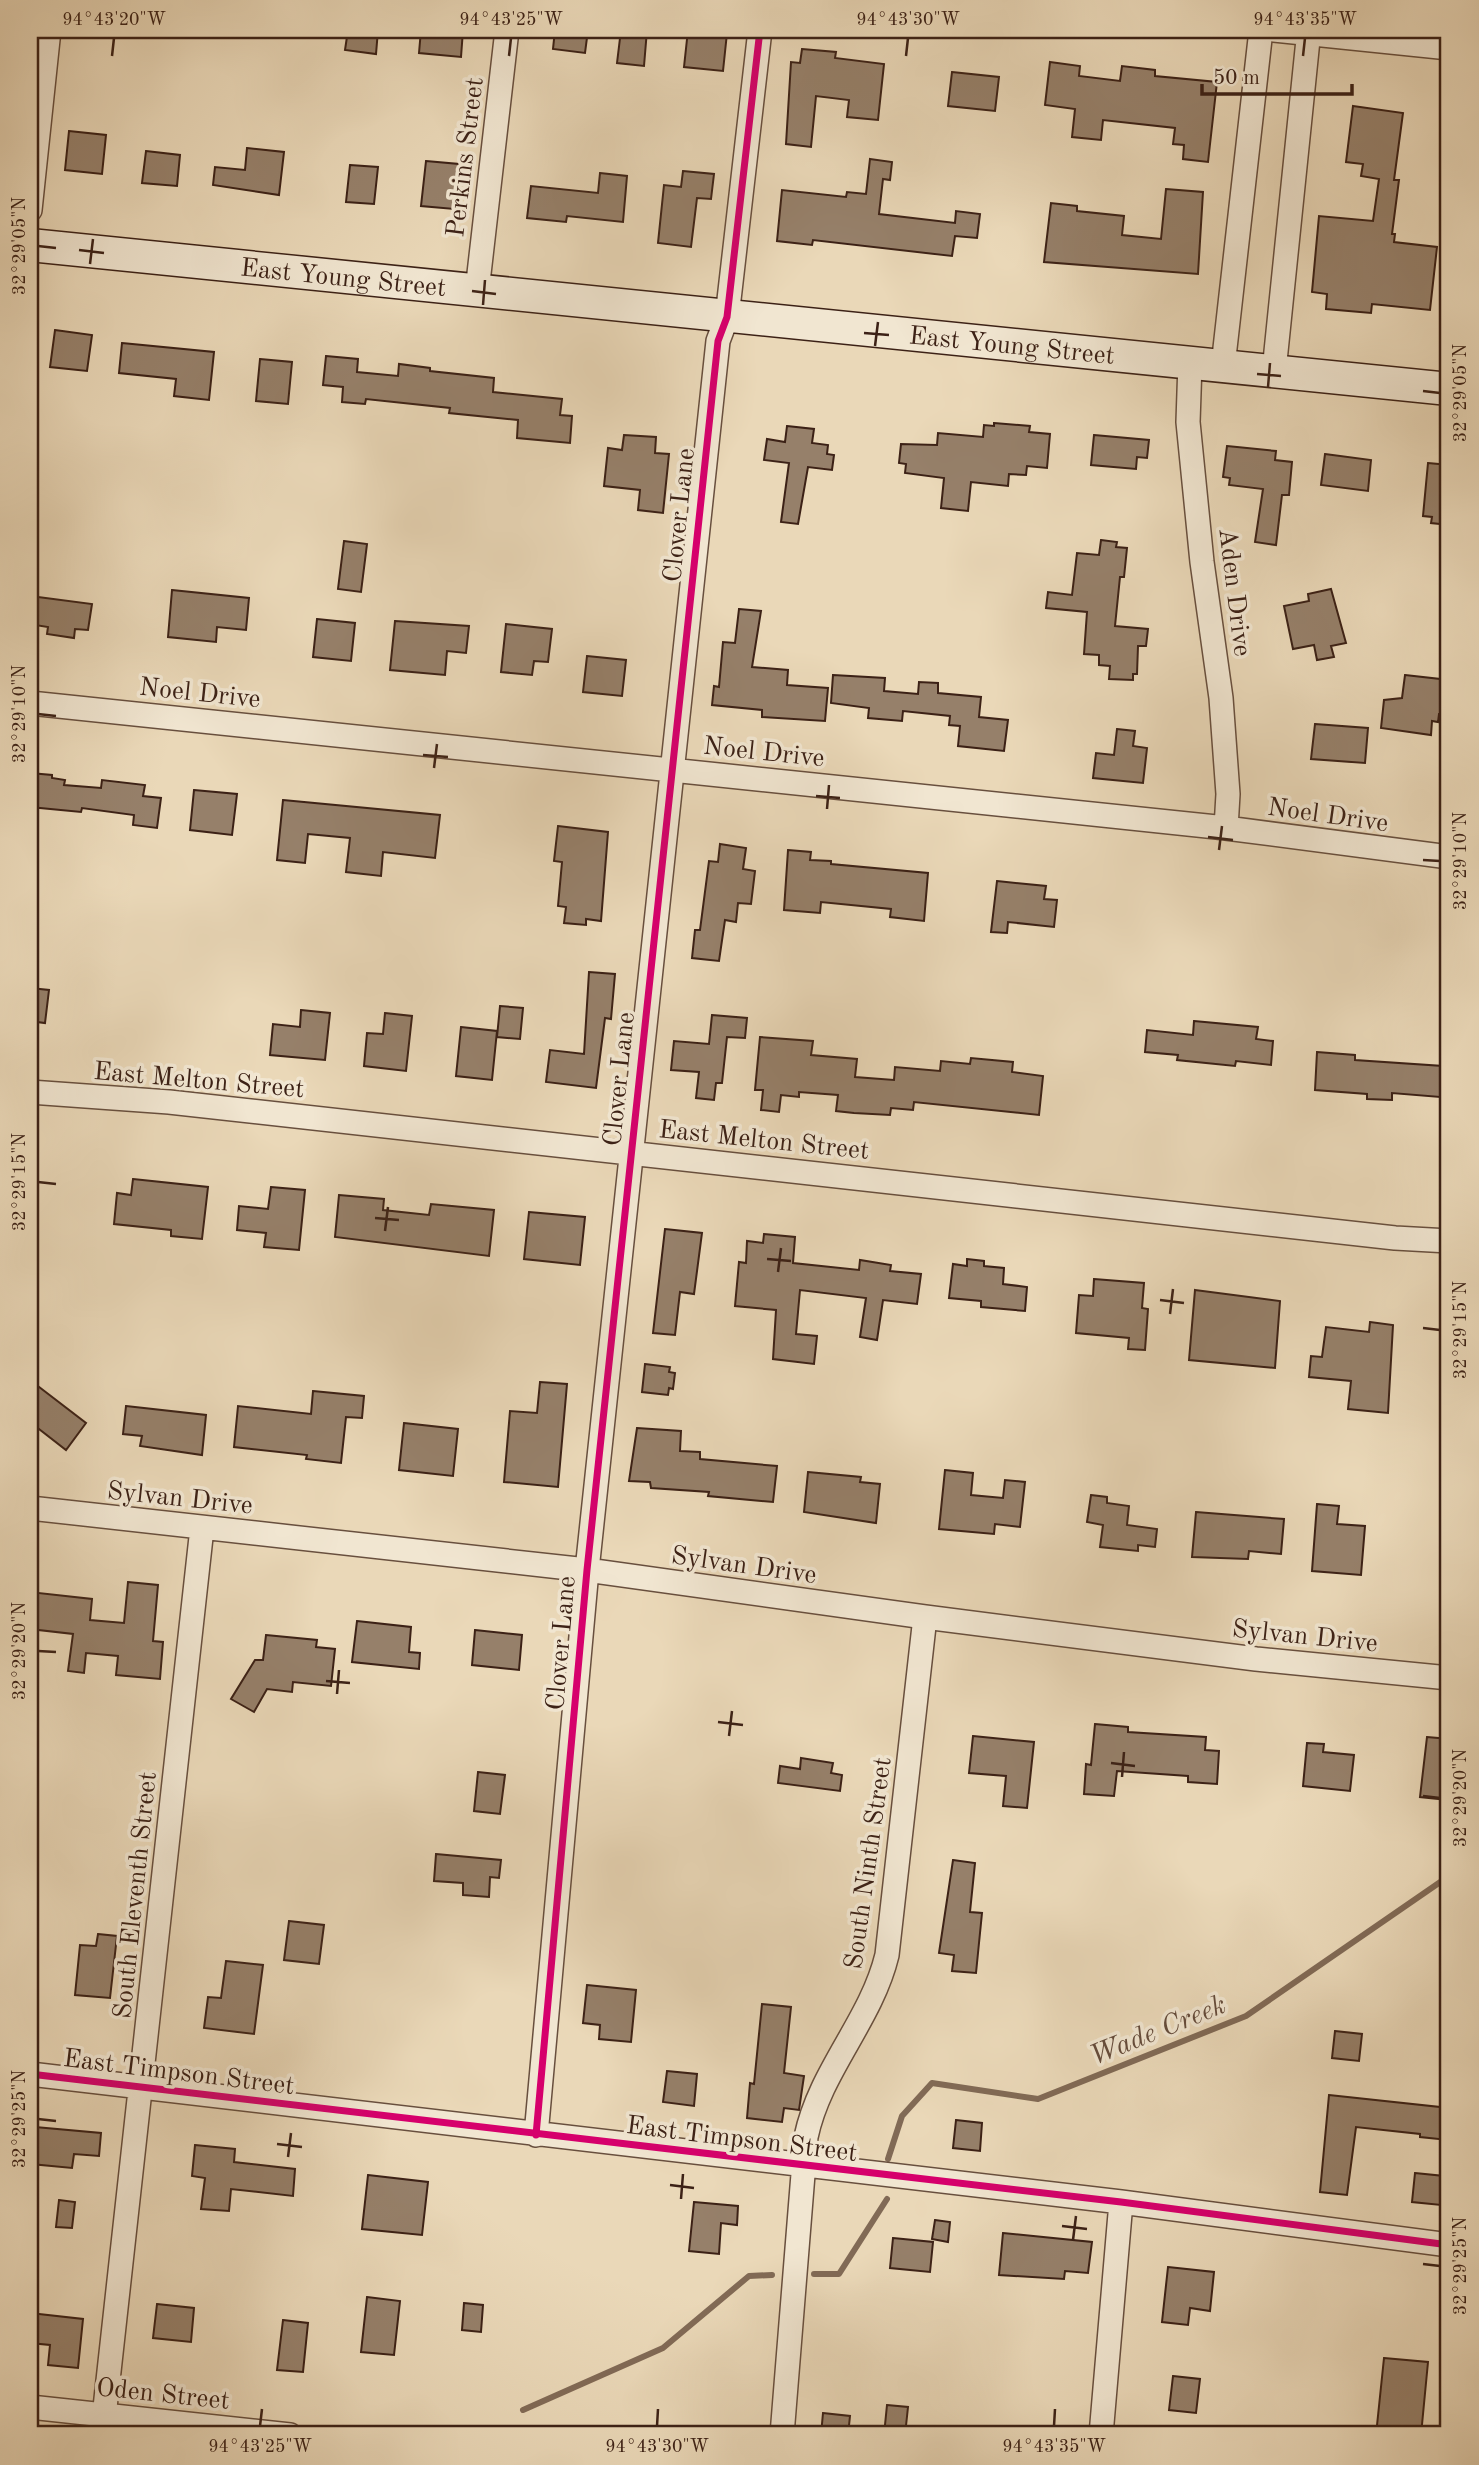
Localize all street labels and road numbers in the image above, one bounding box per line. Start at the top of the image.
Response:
street label: Perkins Street [443,76,489,239]
street label: East Young Street [239,255,447,302]
street label: East Young Street [908,323,1116,370]
street label: Clover Lane [660,447,700,584]
street label: Aden Drive [1213,527,1255,658]
street label: Noel Drive [138,675,262,713]
street label: Noel Drive [702,734,826,772]
street label: Noel Drive [1266,795,1390,837]
street label: Clover Lane [600,1011,640,1148]
street label: East Melton Street [92,1059,305,1103]
street label: East Melton Street [657,1117,870,1165]
street label: Sylvan Drive [106,1478,254,1520]
street label: Sylvan Drive [669,1543,818,1589]
street label: Clover Lane [543,1575,581,1712]
street label: Sylvan Drive [1231,1616,1379,1658]
street label: South Ninth Street [841,1756,897,1971]
street label: South Eleventh Street [110,1770,162,2020]
street label: East Timpson Street [62,2046,296,2100]
street label: East Timpson Street [625,2113,859,2167]
street label: Oden Street [95,2375,231,2415]

